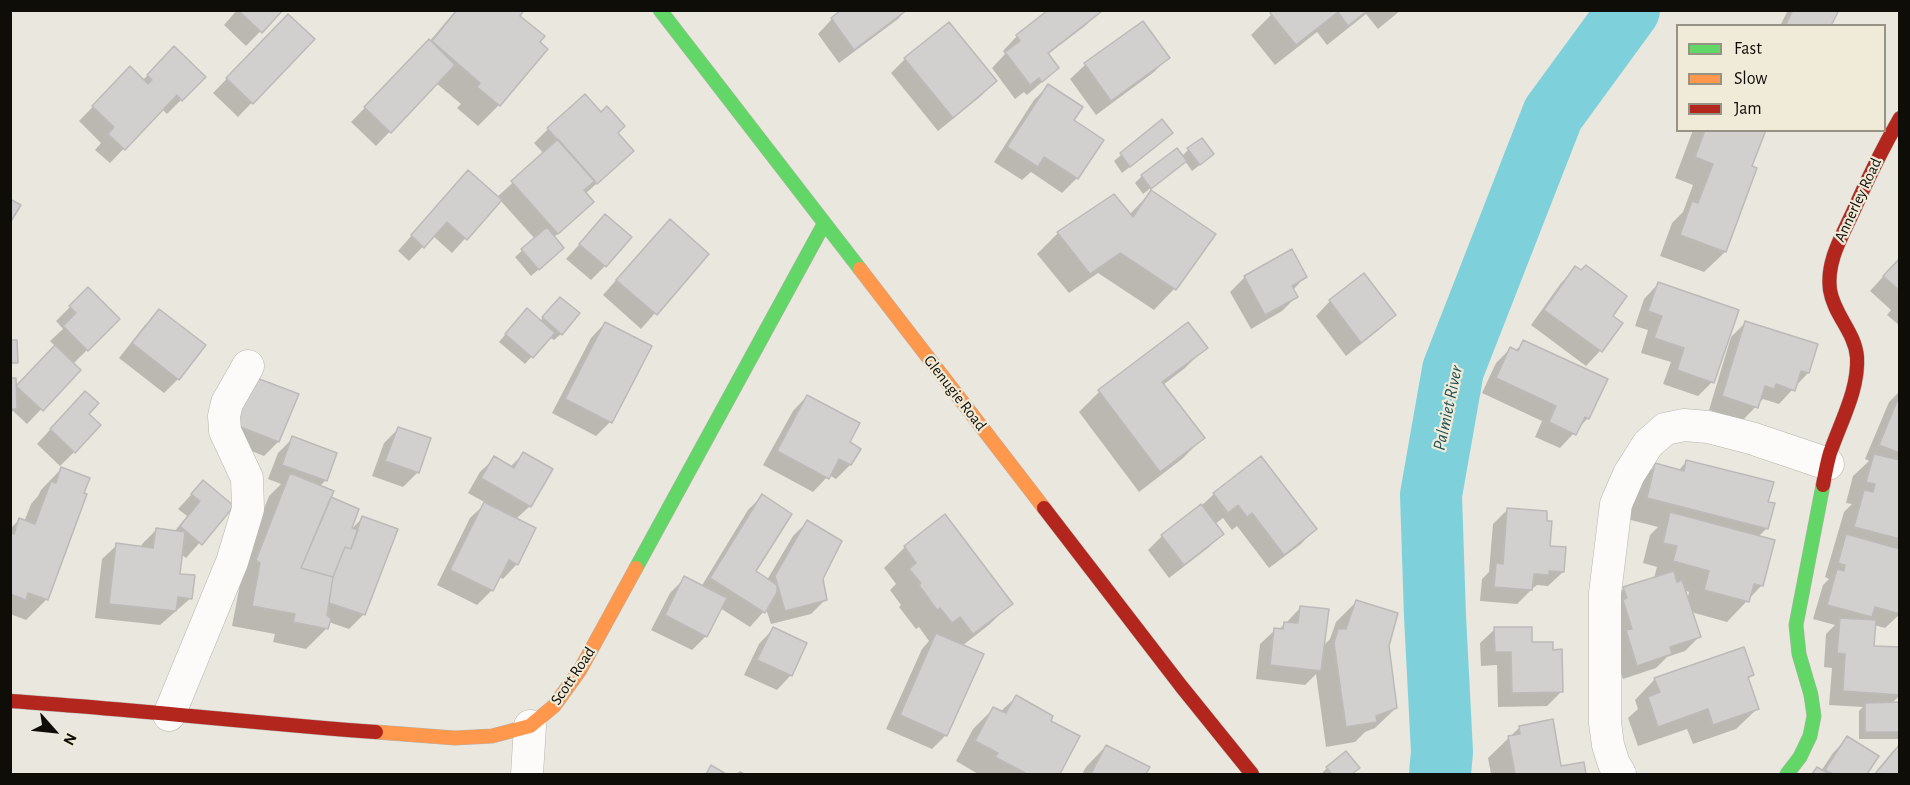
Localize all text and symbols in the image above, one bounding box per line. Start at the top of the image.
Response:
legend [1676,24,1886,132]
text: Fast [1734,40,1762,58]
text: Slow [1734,70,1767,88]
text: Jam [1734,100,1762,118]
street label: Annerley Road [1830,155,1886,245]
street label: Glenugie Road [920,351,990,435]
water label: Palmiet River [1428,364,1468,452]
street label: Scott Road [547,643,599,709]
north arrow [24,701,84,761]
text: N [60,731,80,748]

